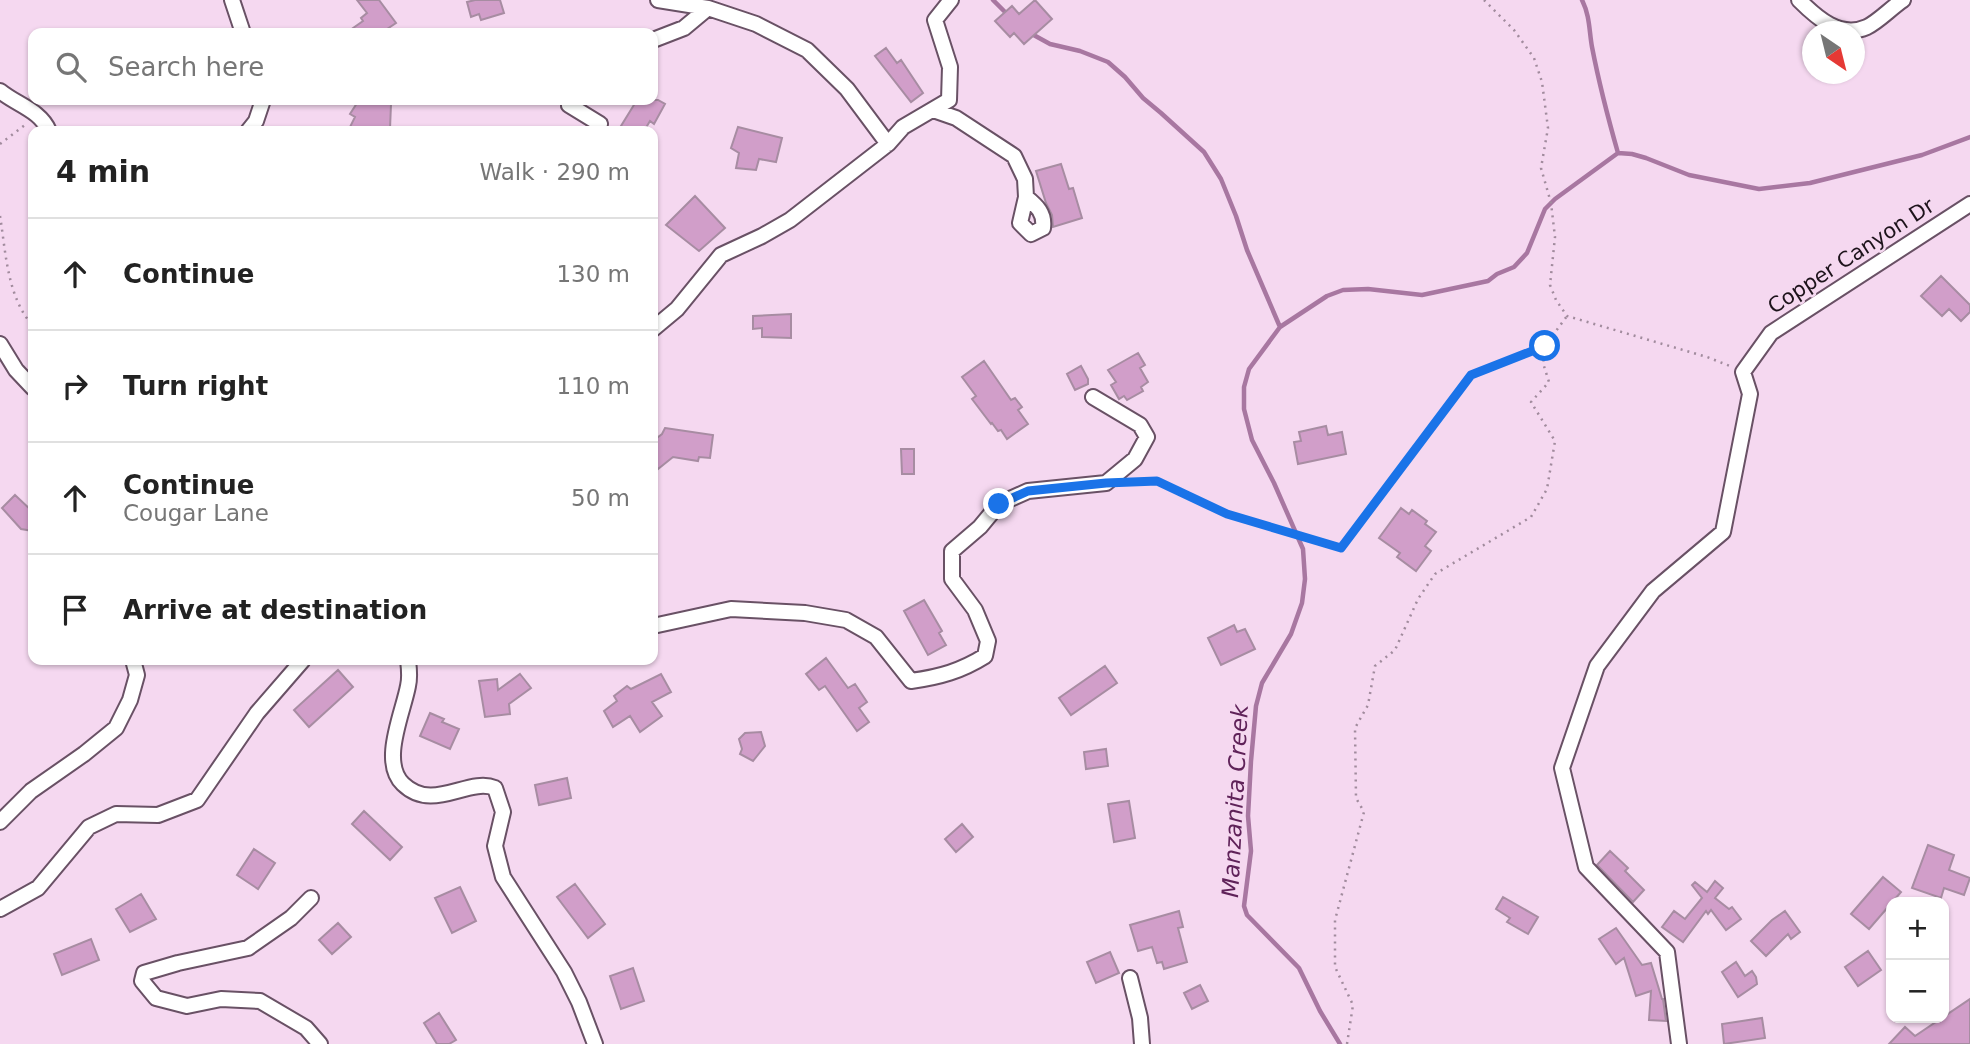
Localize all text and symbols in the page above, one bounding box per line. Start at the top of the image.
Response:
north arrow [1802,21,1865,84]
search box [28,28,658,105]
icon: search [52,48,90,86]
text: Search here [108,52,264,82]
text: 4 min [56,154,150,189]
text: Walk · 290 m [479,159,630,185]
street label: Copper Canyon Dr [1763,193,1939,319]
icon: ahead [56,255,94,293]
text: Continue [123,259,254,289]
text: 130 m [556,261,630,287]
route start [1529,330,1560,361]
icon: right [56,367,94,405]
text: Turn right [123,371,268,401]
text: 110 m [556,373,630,399]
text: Continue [123,470,254,500]
icon: ahead [56,479,94,517]
text: 50 m [571,485,630,511]
route end [983,488,1014,519]
text: Cougar Lane [123,500,269,526]
icon: arrive [56,591,94,629]
text: Arrive at destination [123,595,427,625]
water label: Manzanita Creek [1217,702,1253,898]
map controls [1886,897,1949,1023]
button: + [1886,897,1949,960]
button: − [1886,960,1949,1023]

